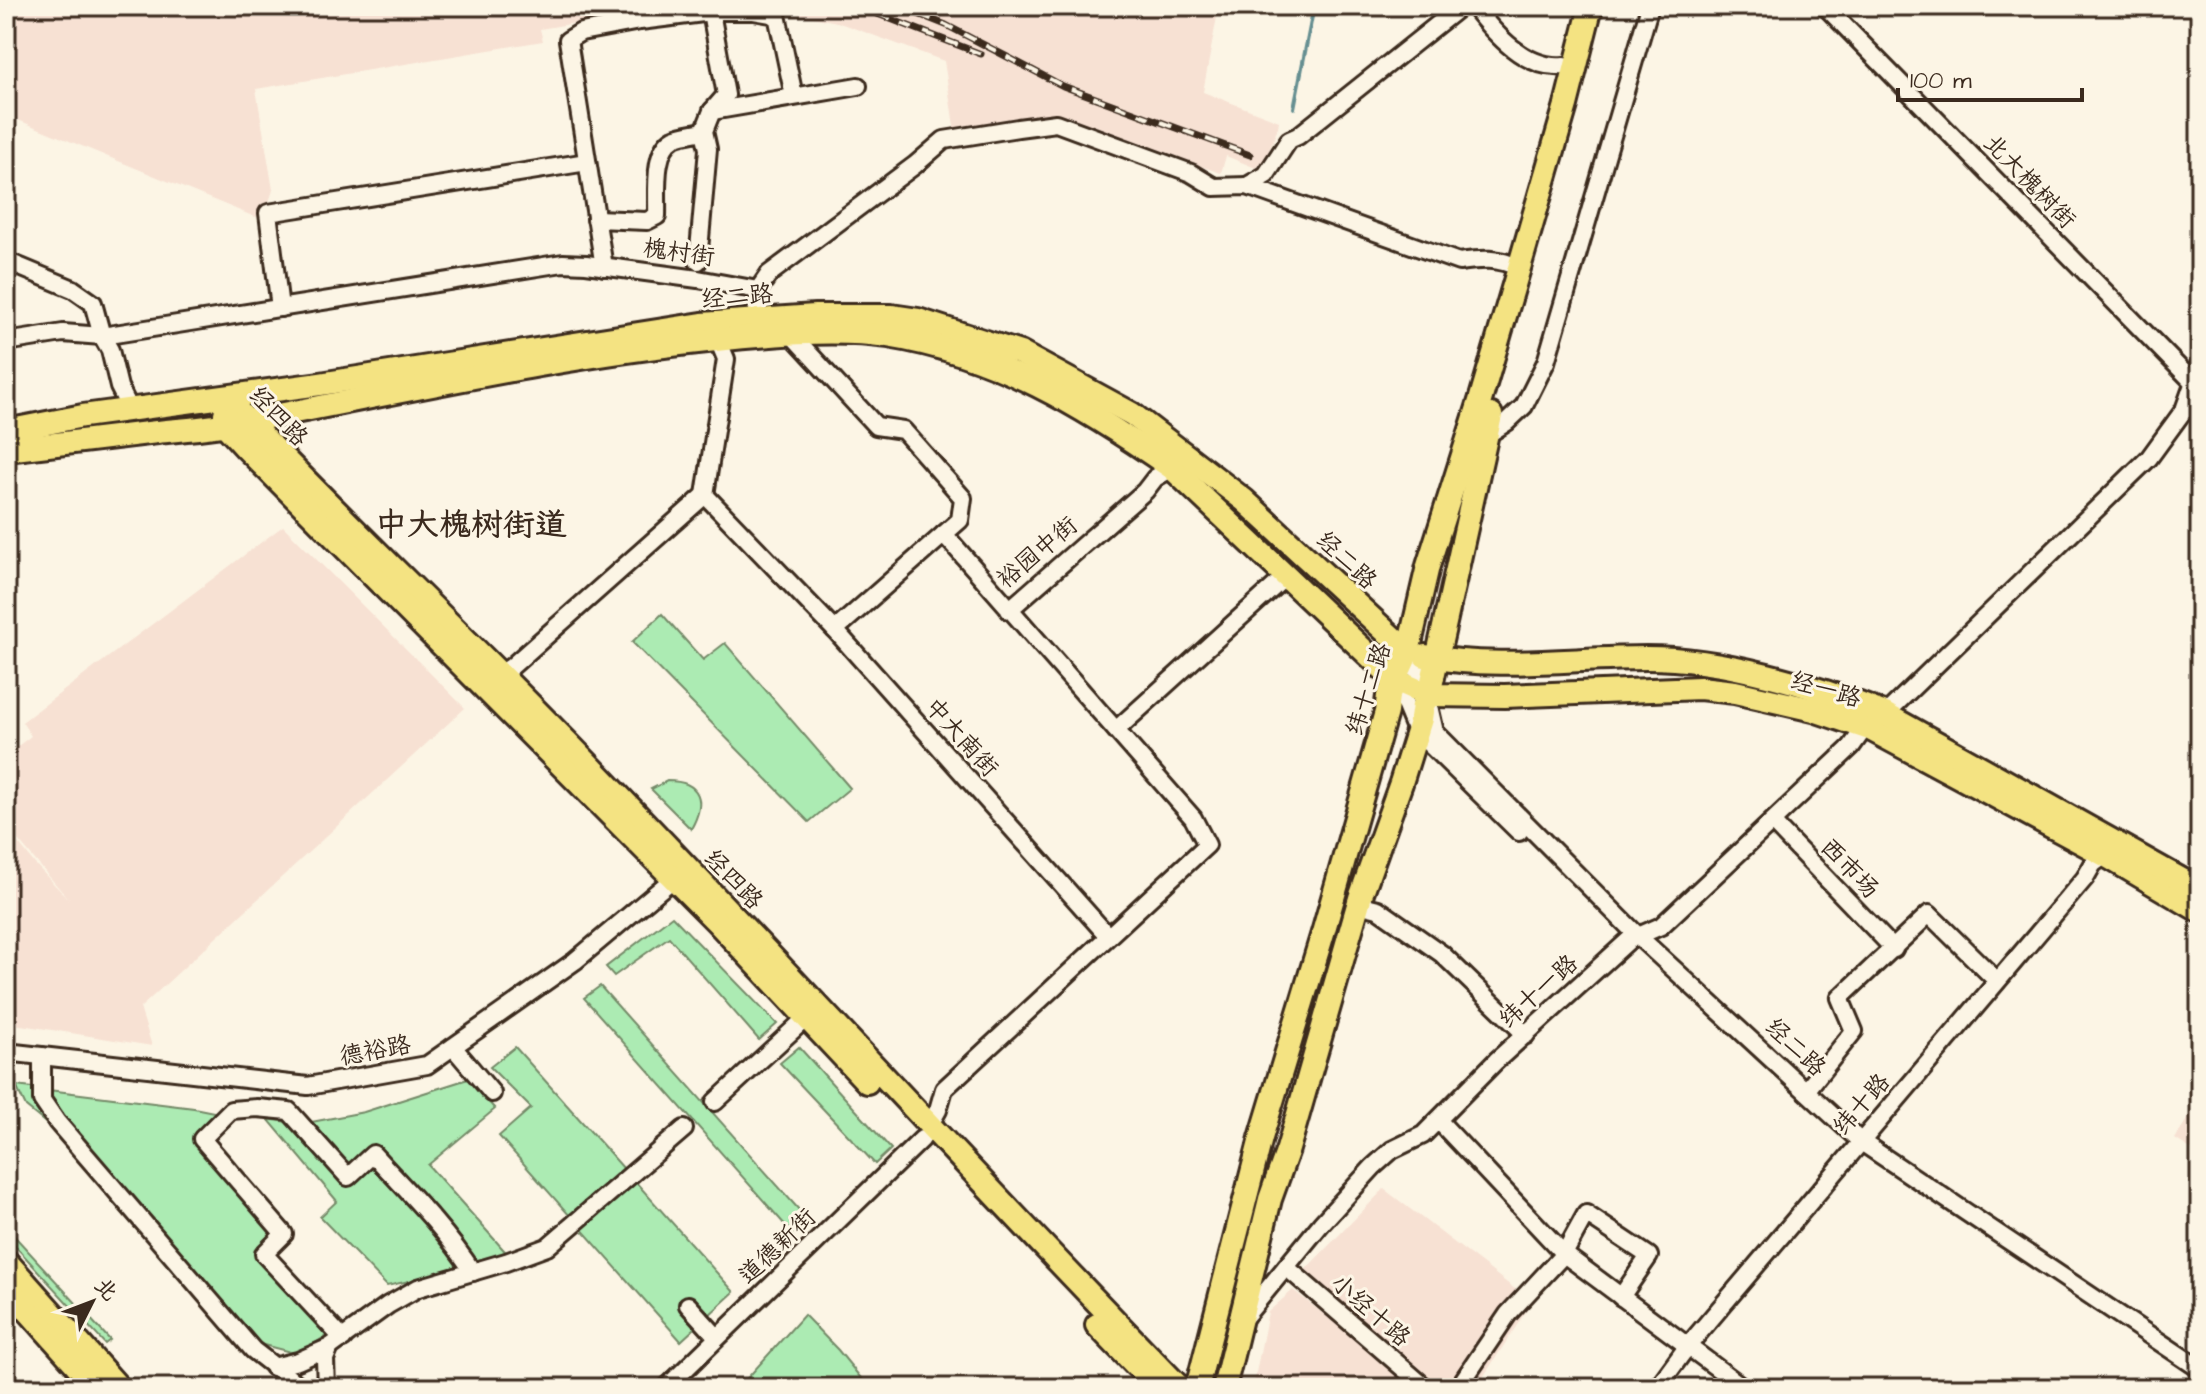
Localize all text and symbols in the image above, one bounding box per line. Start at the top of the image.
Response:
scale bar [1898,52,2082,102]
text: 100 m [1910,64,1972,98]
street label: 北大槐树街 [1975,127,2083,237]
street label: 槐村街 [641,231,717,275]
street label: 经二路 [700,277,774,317]
street label: 经四路 [241,379,316,454]
district label: 中大槐树街道 [375,503,567,548]
street label: 裕园中街 [990,509,1085,597]
street label: 经二路 [1308,524,1384,598]
street label: 纬十二路 [1338,638,1400,740]
street label: 经一路 [1786,664,1865,716]
street label: 中大南街 [917,691,1006,785]
street label: 西市场 [1812,831,1887,906]
street label: 经四路 [696,842,771,917]
street label: 纬十一路 [1492,947,1586,1036]
street label: 经二路 [1757,1011,1833,1085]
street label: 德裕路 [337,1028,414,1074]
street label: 纬十路 [1825,1066,1898,1143]
street label: 道德新街 [731,1201,824,1292]
north arrow [52,1262,132,1342]
street label: 小经十路 [1323,1266,1418,1355]
text: 北 [87,1271,125,1308]

